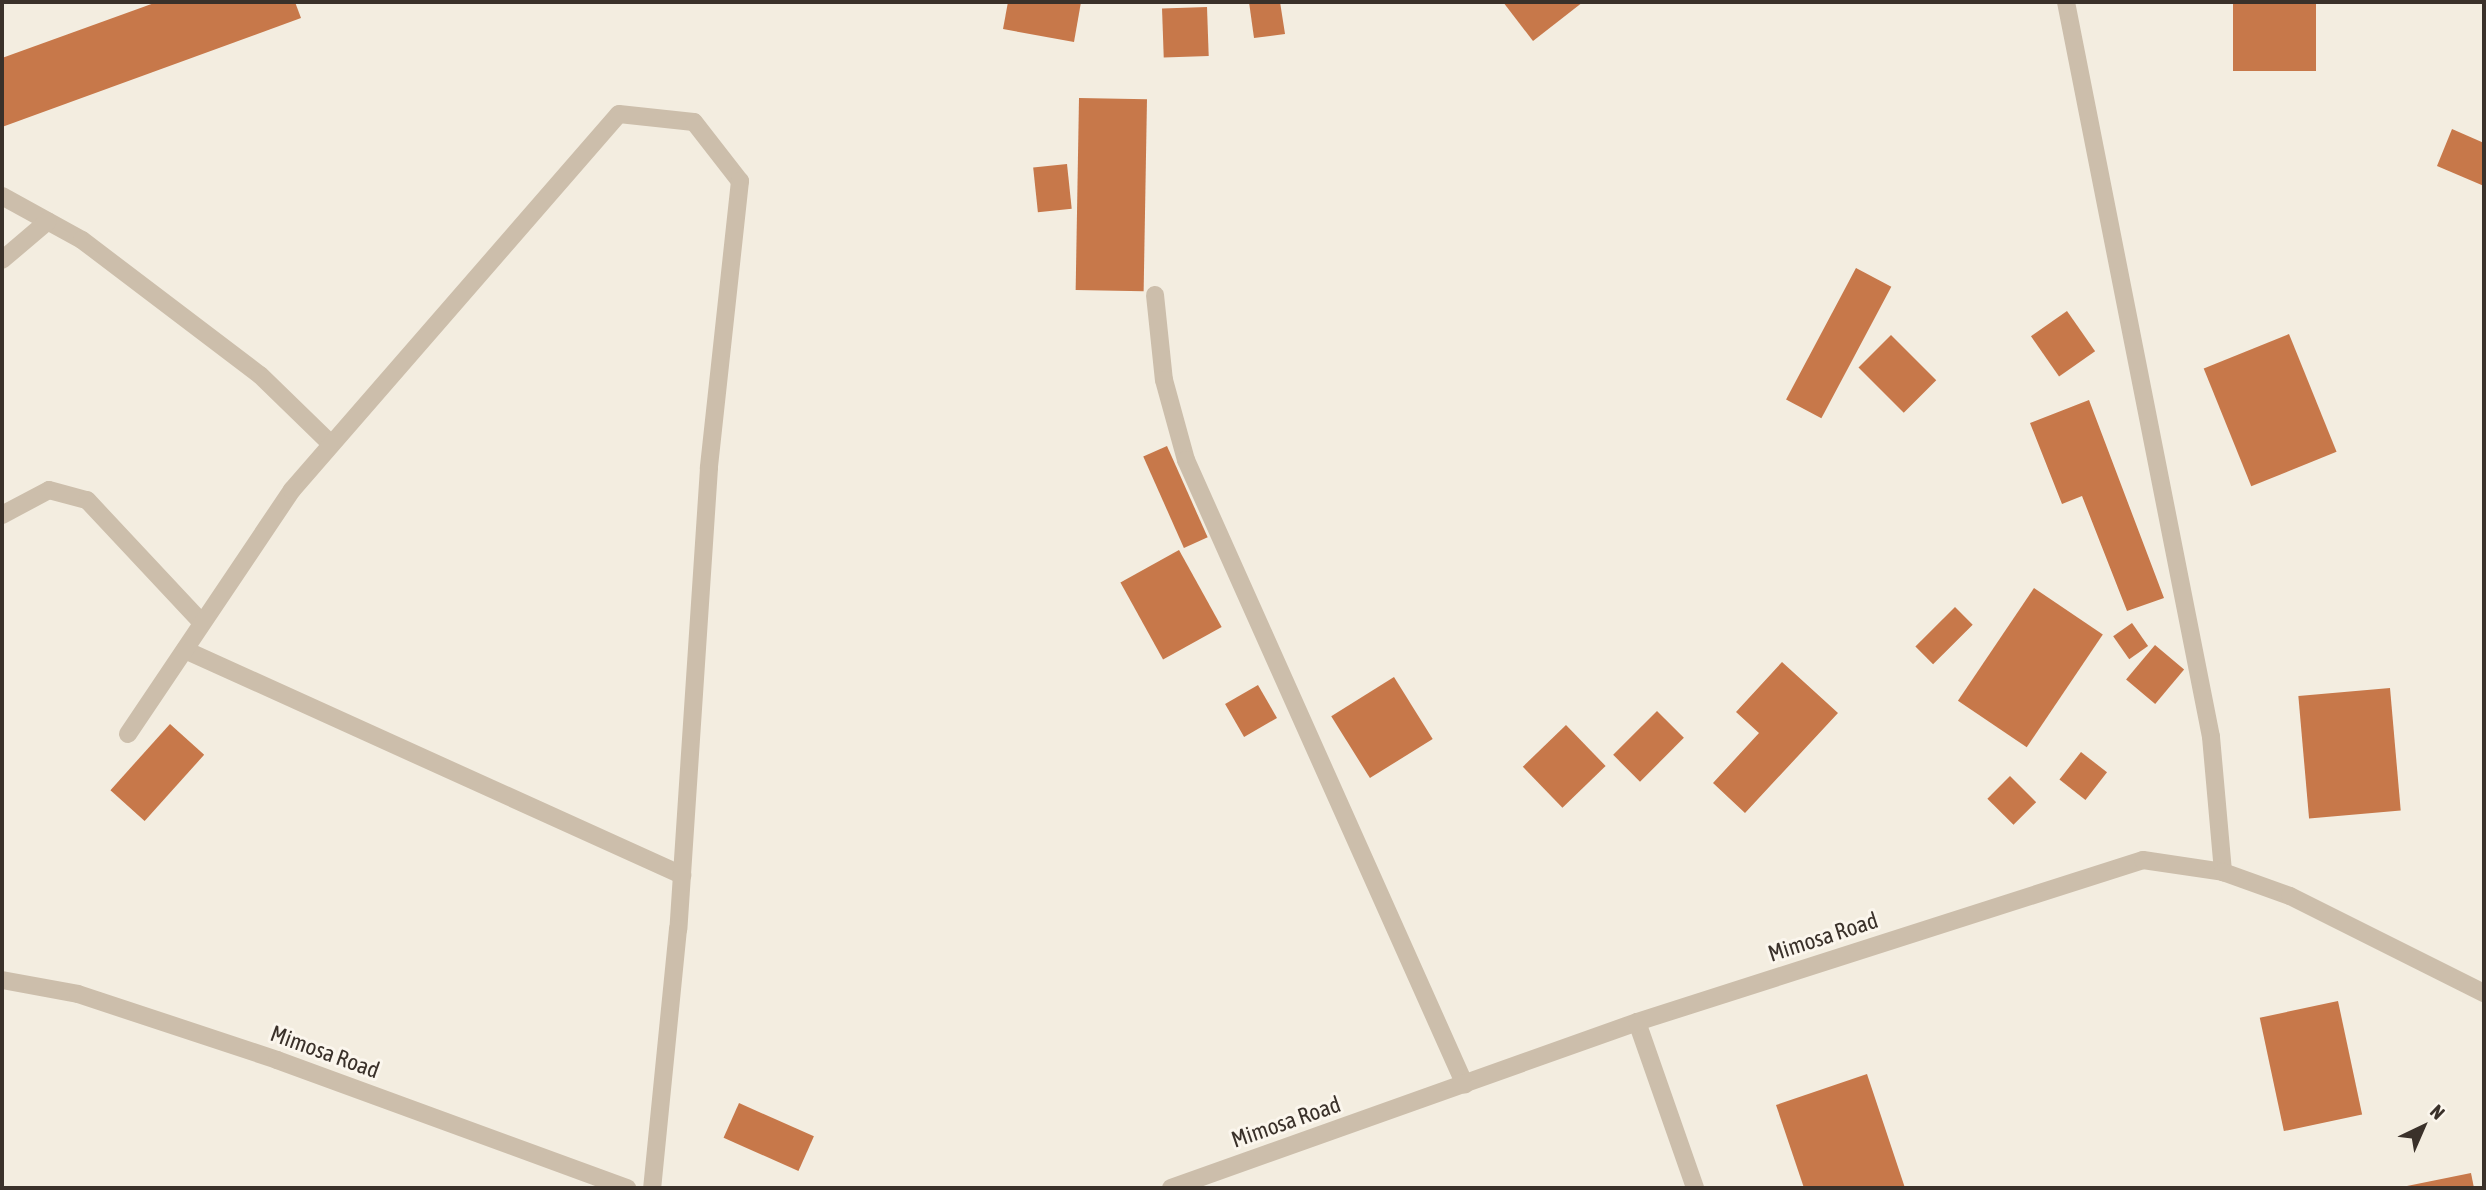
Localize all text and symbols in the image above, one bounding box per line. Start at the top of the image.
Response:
street label: Mimosa Road [1765,906,1881,968]
street label: Mimosa Road [267,1020,383,1084]
street label: Mimosa Road [1228,1090,1344,1154]
north arrow [2388,1092,2458,1162]
text: N [2426,1100,2449,1124]

